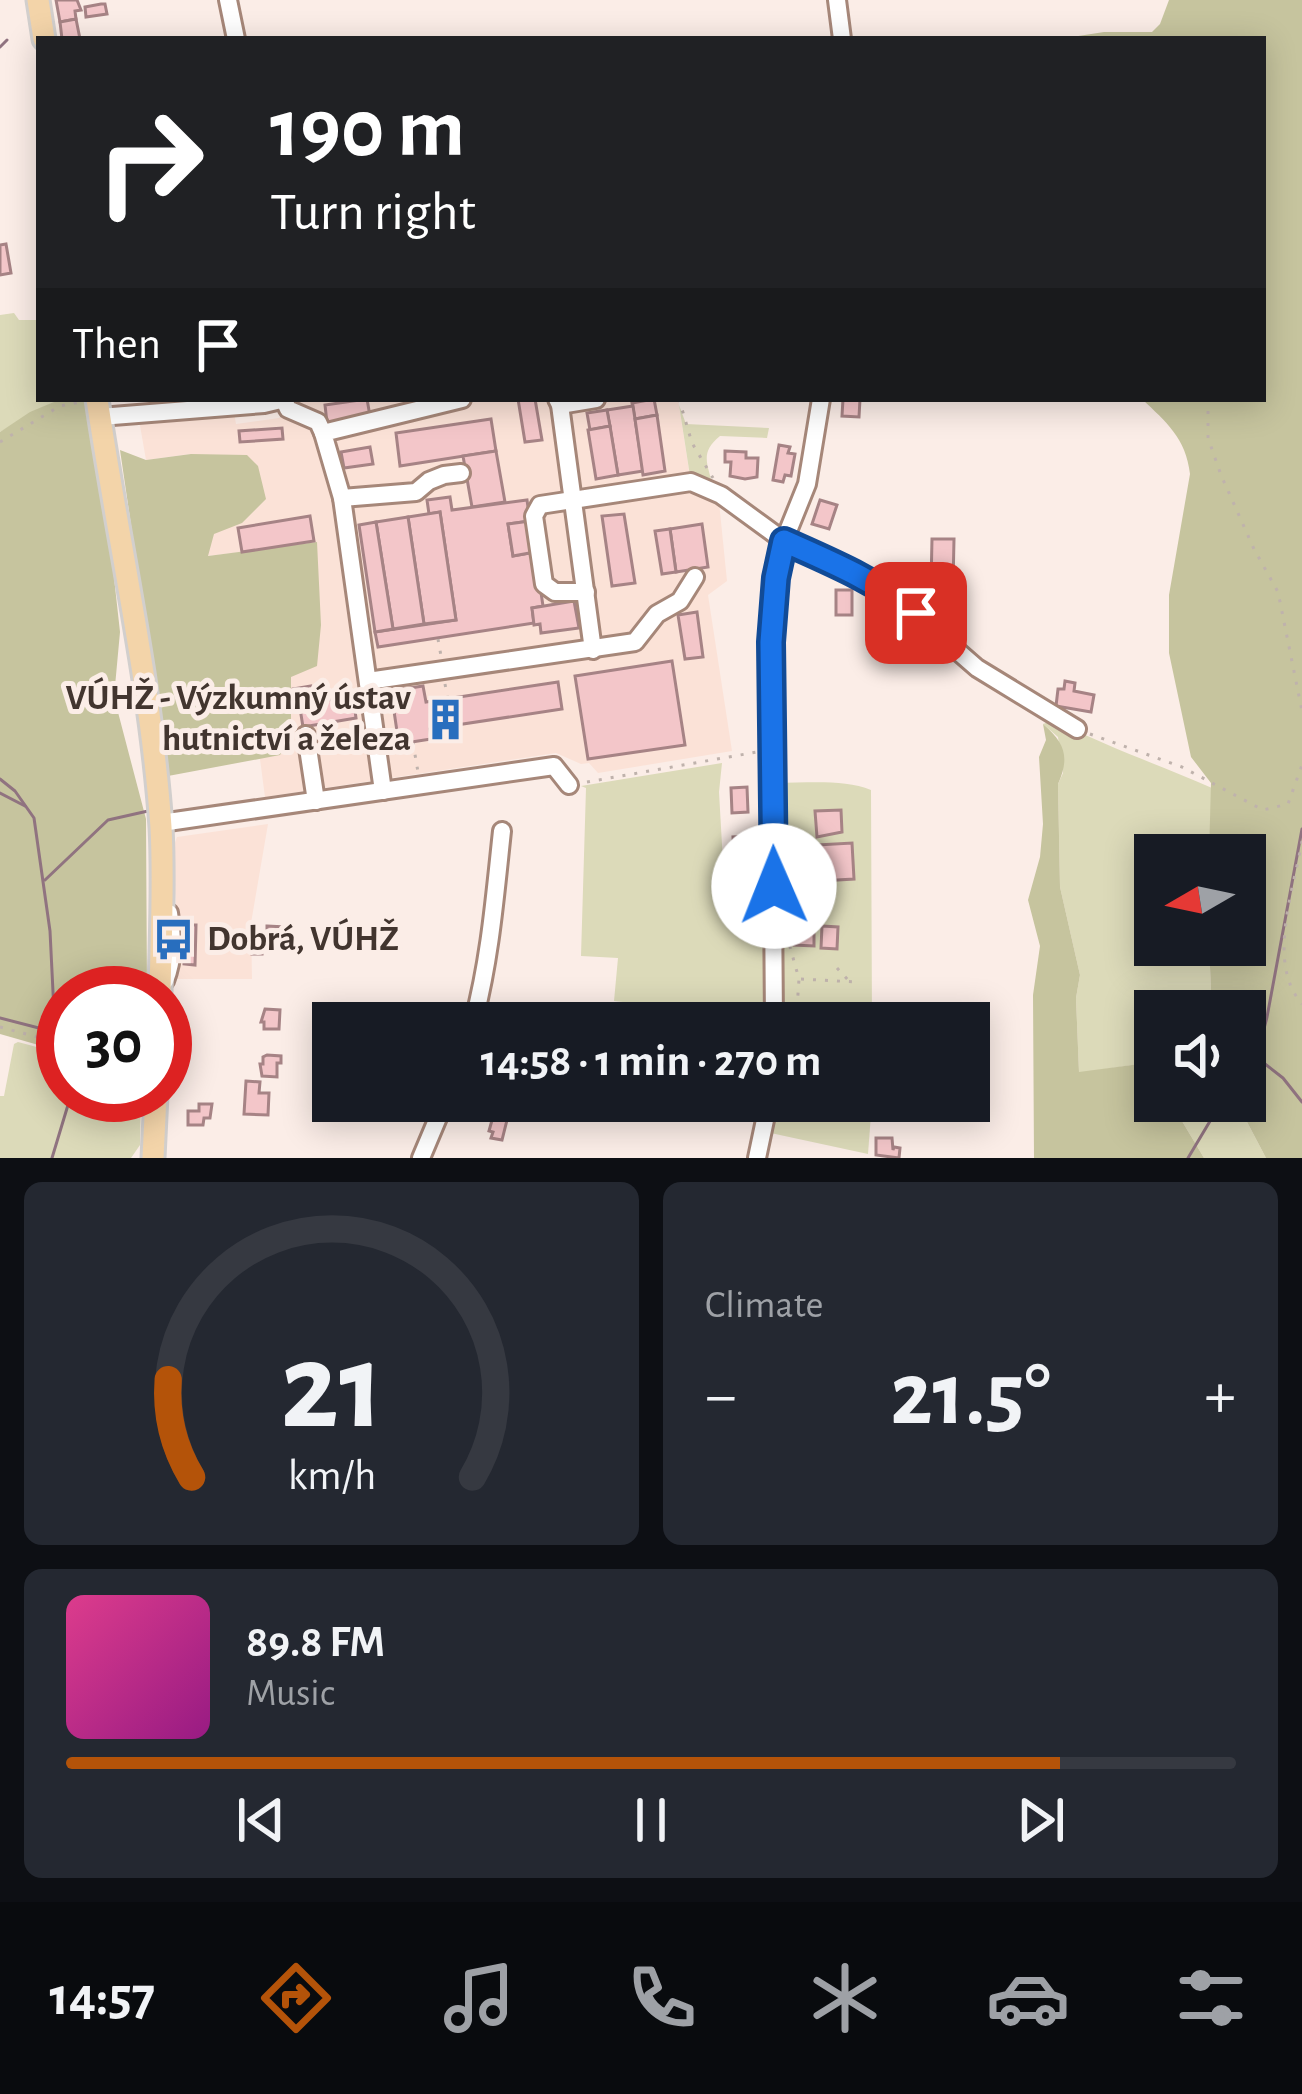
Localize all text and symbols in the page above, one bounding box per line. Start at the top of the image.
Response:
icon: right [72,84,228,240]
text: 190 m [270,88,465,172]
text: Turn right [270,186,476,240]
icon: arrive [185,312,251,378]
text: Then [72,322,161,367]
pin [865,562,967,664]
icon: arrive [883,580,949,646]
place label: VÚHŽ - Výzkumný ústav hutnictví a železa [65,677,411,757]
building icon: VÚHŽ - Výzkumný ústav hutnictví a železa [422,696,468,742]
position arrow [711,823,837,949]
north arrow [1134,834,1266,966]
map controls [1134,834,1266,1122]
bus stop icon: Dobrá, VÚHŽ [150,916,196,962]
place label: Dobrá, VÚHŽ [207,918,399,957]
speed limit sign: 30 [36,966,192,1122]
button: sound [1134,990,1266,1122]
text: 14:58 · 1 min · 270 m [481,1039,821,1084]
text: Climate [705,1286,823,1325]
text: 21 [280,1326,383,1451]
text: 21.5° [890,1351,1051,1441]
text: − [705,1363,737,1429]
text: + [1204,1363,1236,1429]
text: km/h [287,1454,376,1497]
text: 89.8 FM [246,1620,385,1665]
text: Music [246,1674,335,1713]
icon: previous [228,1787,294,1853]
icon: pause [618,1787,684,1853]
icon: next [1008,1787,1074,1853]
icon: directions [254,1956,338,2040]
icon: music [437,1956,521,2040]
icon: phone [620,1956,704,2040]
icon: climate [803,1956,887,2040]
icon: car [986,1956,1070,2040]
icon: filters [1169,1956,1253,2040]
text: 14:57 [49,1971,155,2025]

